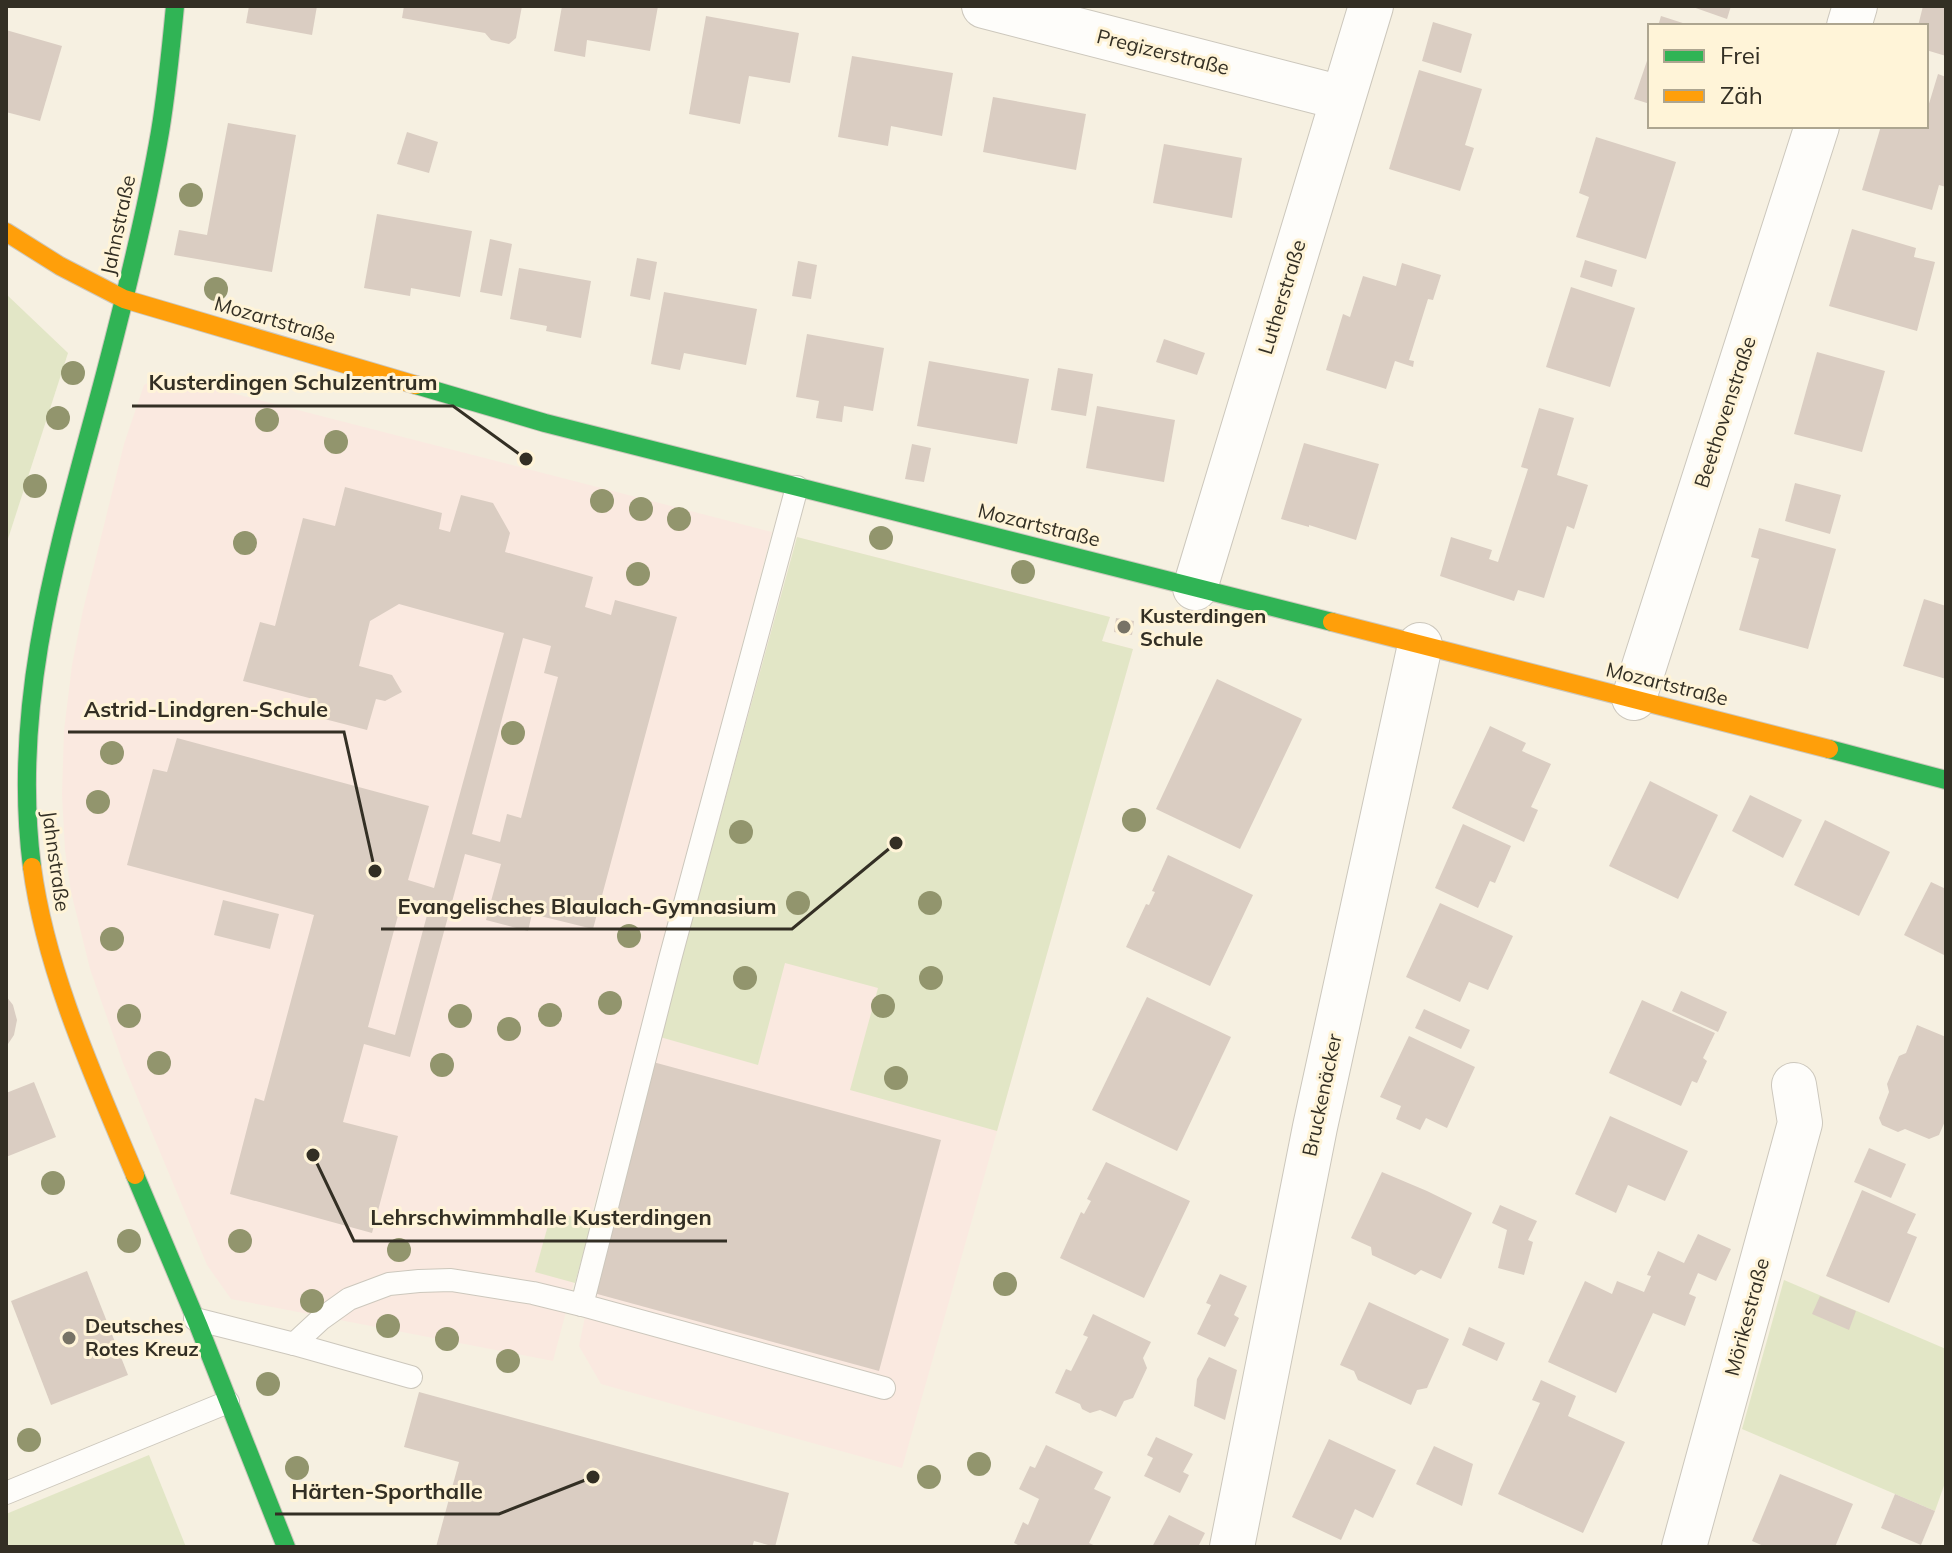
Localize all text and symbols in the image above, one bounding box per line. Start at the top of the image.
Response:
street label: Pregizerstraße [1094,23,1232,80]
legend [1648,24,1928,128]
text: Frei [1720,40,1761,70]
text: Zäh [1720,80,1763,110]
street label: Jahnstraße [95,173,140,277]
street label: Lutherstraße [1252,237,1311,357]
street label: Mozartstraße [212,290,339,349]
street label: Beethovenstraße [1688,333,1761,491]
callout: Kusterdingen Schulzentrum [132,360,453,406]
text: Kusterdingen Schulzentrum [149,368,437,396]
street label: Mozartstraße [975,497,1103,552]
place label: Kusterdingen Schule [1140,603,1266,651]
marker: Kusterdingen Schule [1115,618,1133,636]
street label: Mozartstraße [1603,656,1731,711]
callout: Astrid-Lindgren-Schule [68,686,344,732]
text: Astrid-Lindgren-Schule [84,695,328,723]
street label: Jahnstraße [37,809,76,913]
callout: Evangelisches Blaulach-Gymnasium [381,883,792,929]
text: Evangelisches Blaulach-Gymnasium [398,892,776,920]
street label: Bruckenäcker [1296,1030,1347,1159]
callout: Lehrschwimmhalle Kusterdingen [354,1195,727,1241]
text: Lehrschwimmhalle Kusterdingen [370,1203,712,1231]
street label: Mörikestraße [1719,1255,1774,1379]
place label: Deutsches Rotes Kreuz [85,1313,199,1361]
marker: Deutsches Rotes Kreuz [60,1329,78,1347]
callout: Härten-Sporthalle [275,1468,499,1514]
text: Härten-Sporthalle [291,1477,483,1505]

